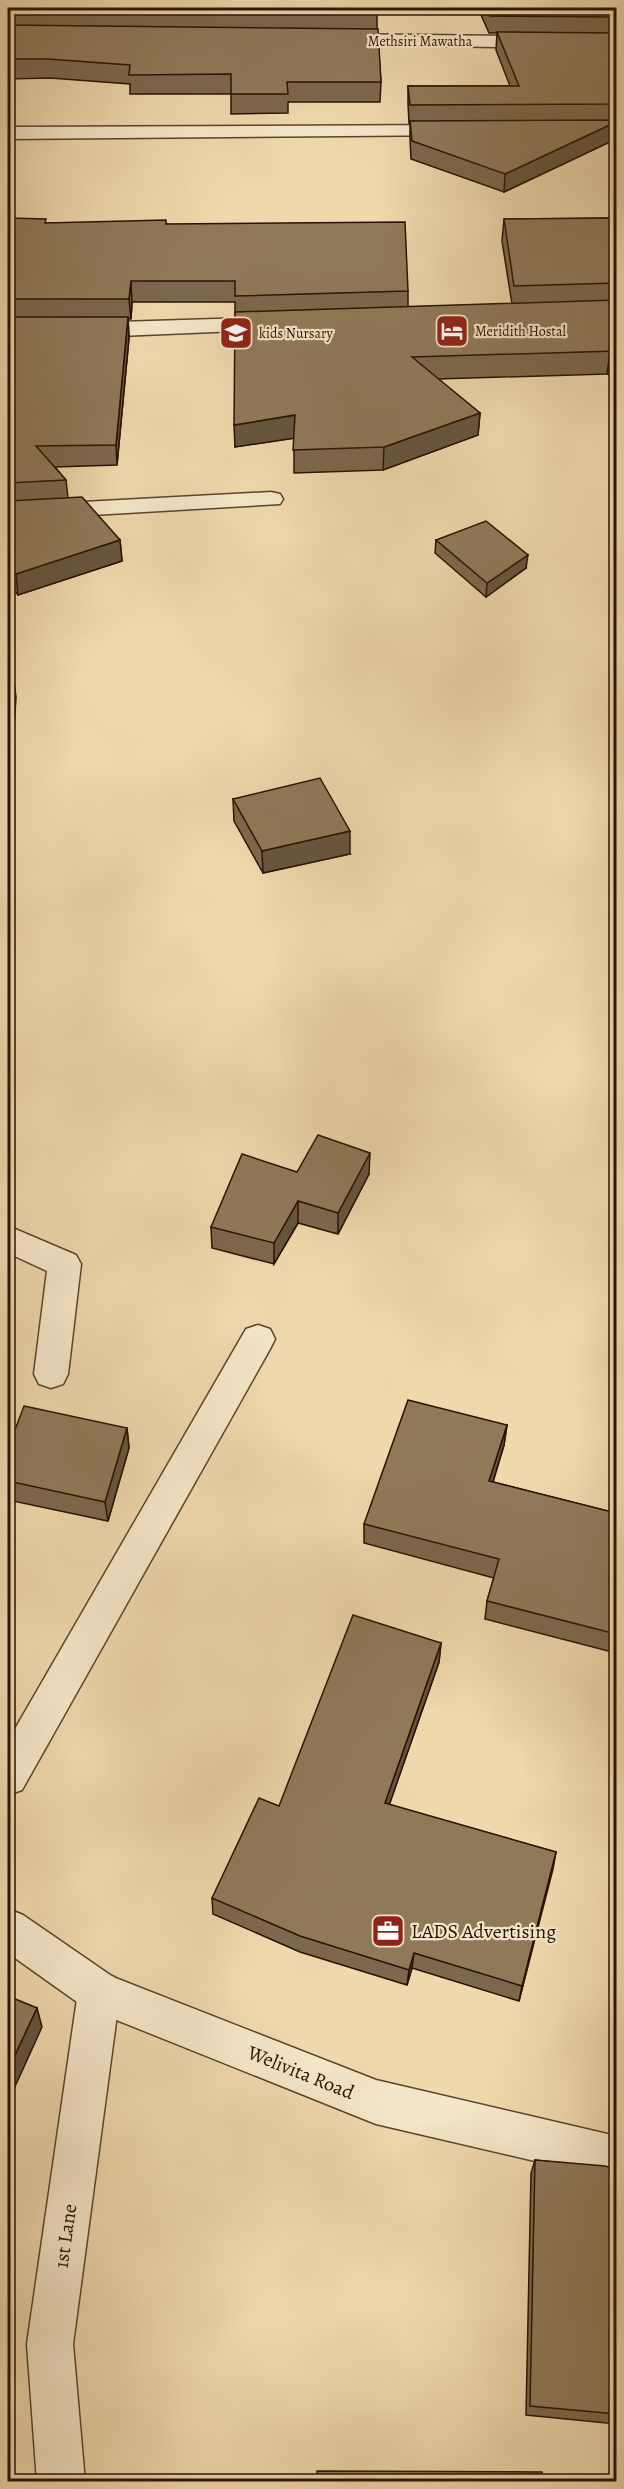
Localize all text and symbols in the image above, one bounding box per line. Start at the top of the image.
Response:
street label: Methsiri Mawatha [368,32,473,51]
hotel icon: Meridith Hostal [434,313,470,349]
school or university icon: kids Nursary [218,315,254,351]
place label: Meridith Hostal [475,322,567,341]
place label: kids Nursary [259,324,334,343]
office icon: LADS Advertising [370,1913,406,1949]
place label: LADS Advertising [411,1918,556,1945]
street label: Welivita Road [243,2038,358,2106]
street label: 1st Lane [48,2202,83,2270]

